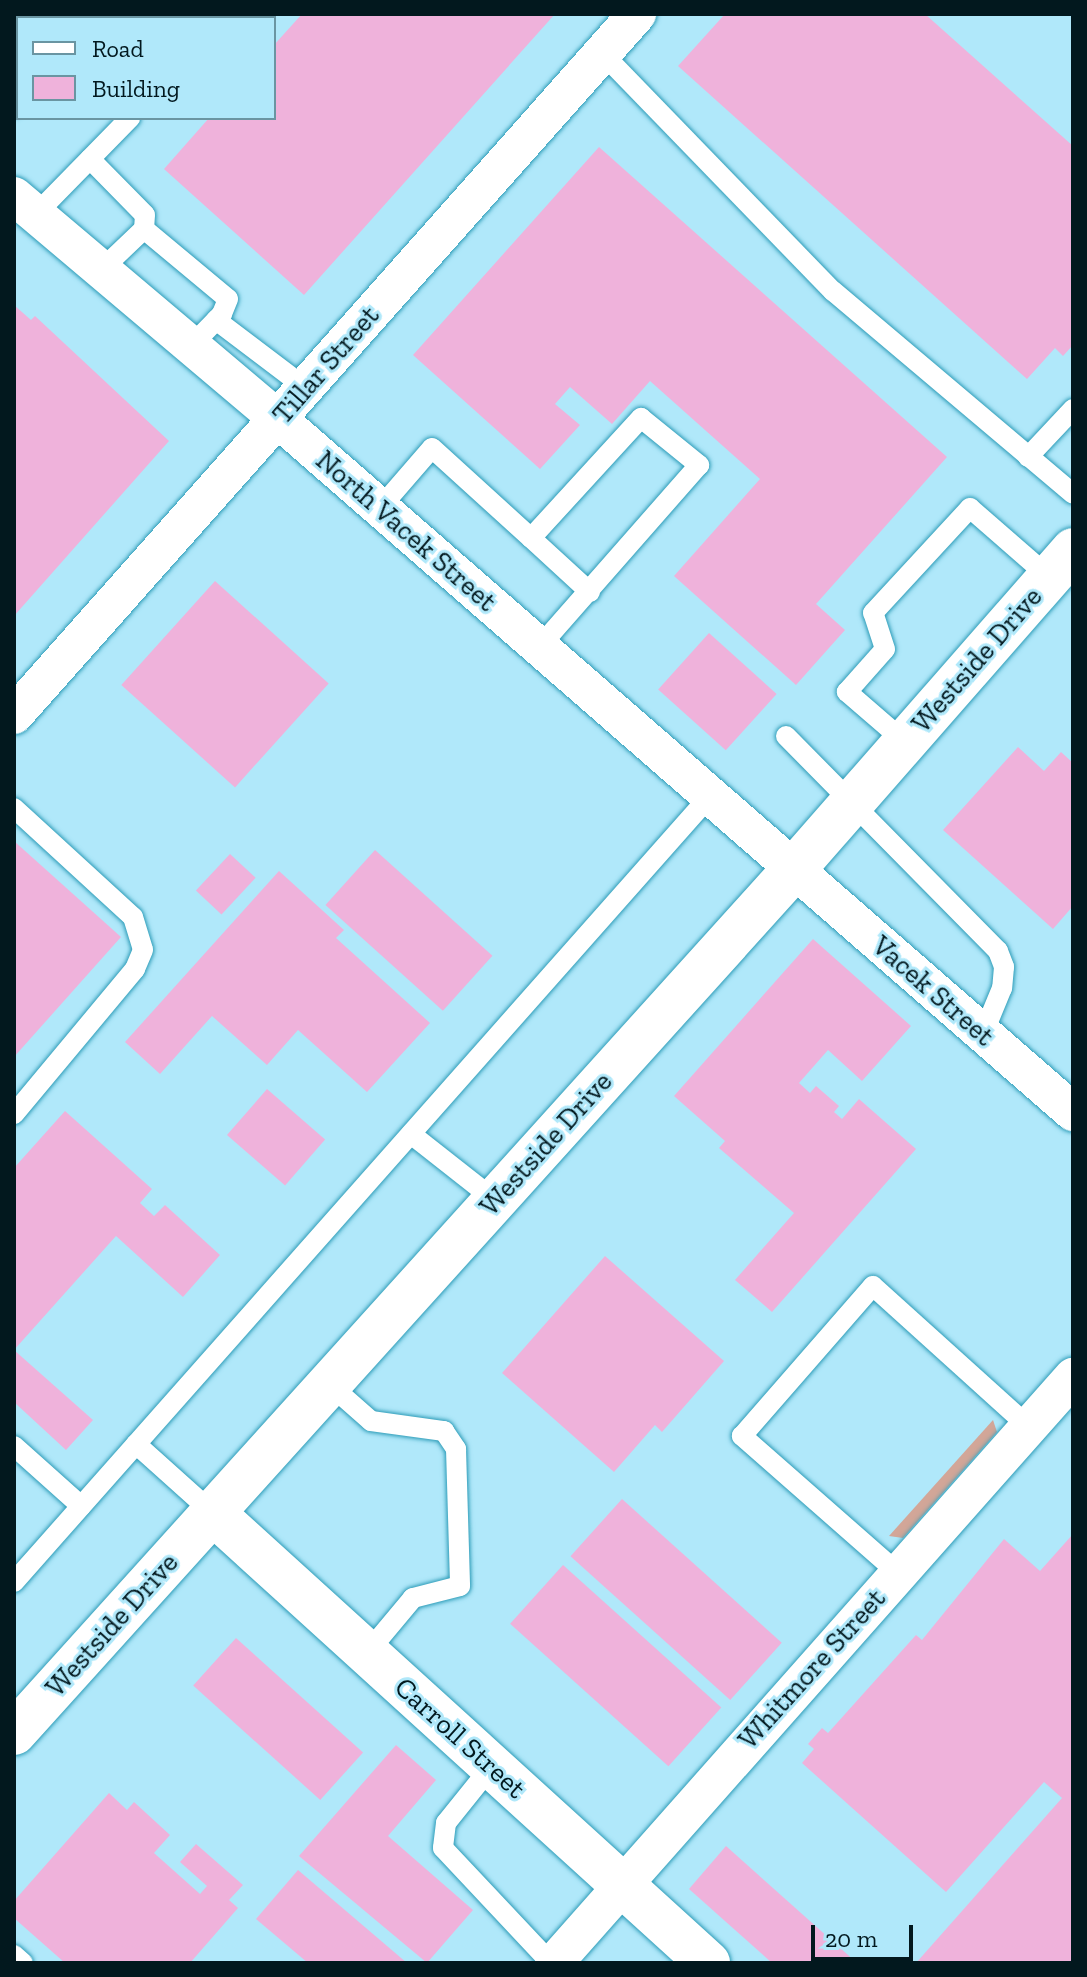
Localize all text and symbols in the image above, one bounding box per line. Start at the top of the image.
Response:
legend [16,16,276,120]
text: Road [92,34,144,63]
text: Building [92,74,180,103]
street label: Tillar Street [266,299,386,431]
street label: North Vacek Street [308,443,504,619]
street label: Westside Drive [905,580,1049,740]
street label: Vacek Street [865,929,1001,1053]
street label: Westside Drive [473,1065,619,1223]
street label: Westside Drive [39,1546,185,1704]
street label: Whitmore Street [731,1582,893,1756]
street label: Carroll Street [388,1670,532,1806]
scale bar [815,1909,917,1959]
text: 20 m [825,1924,877,1953]

